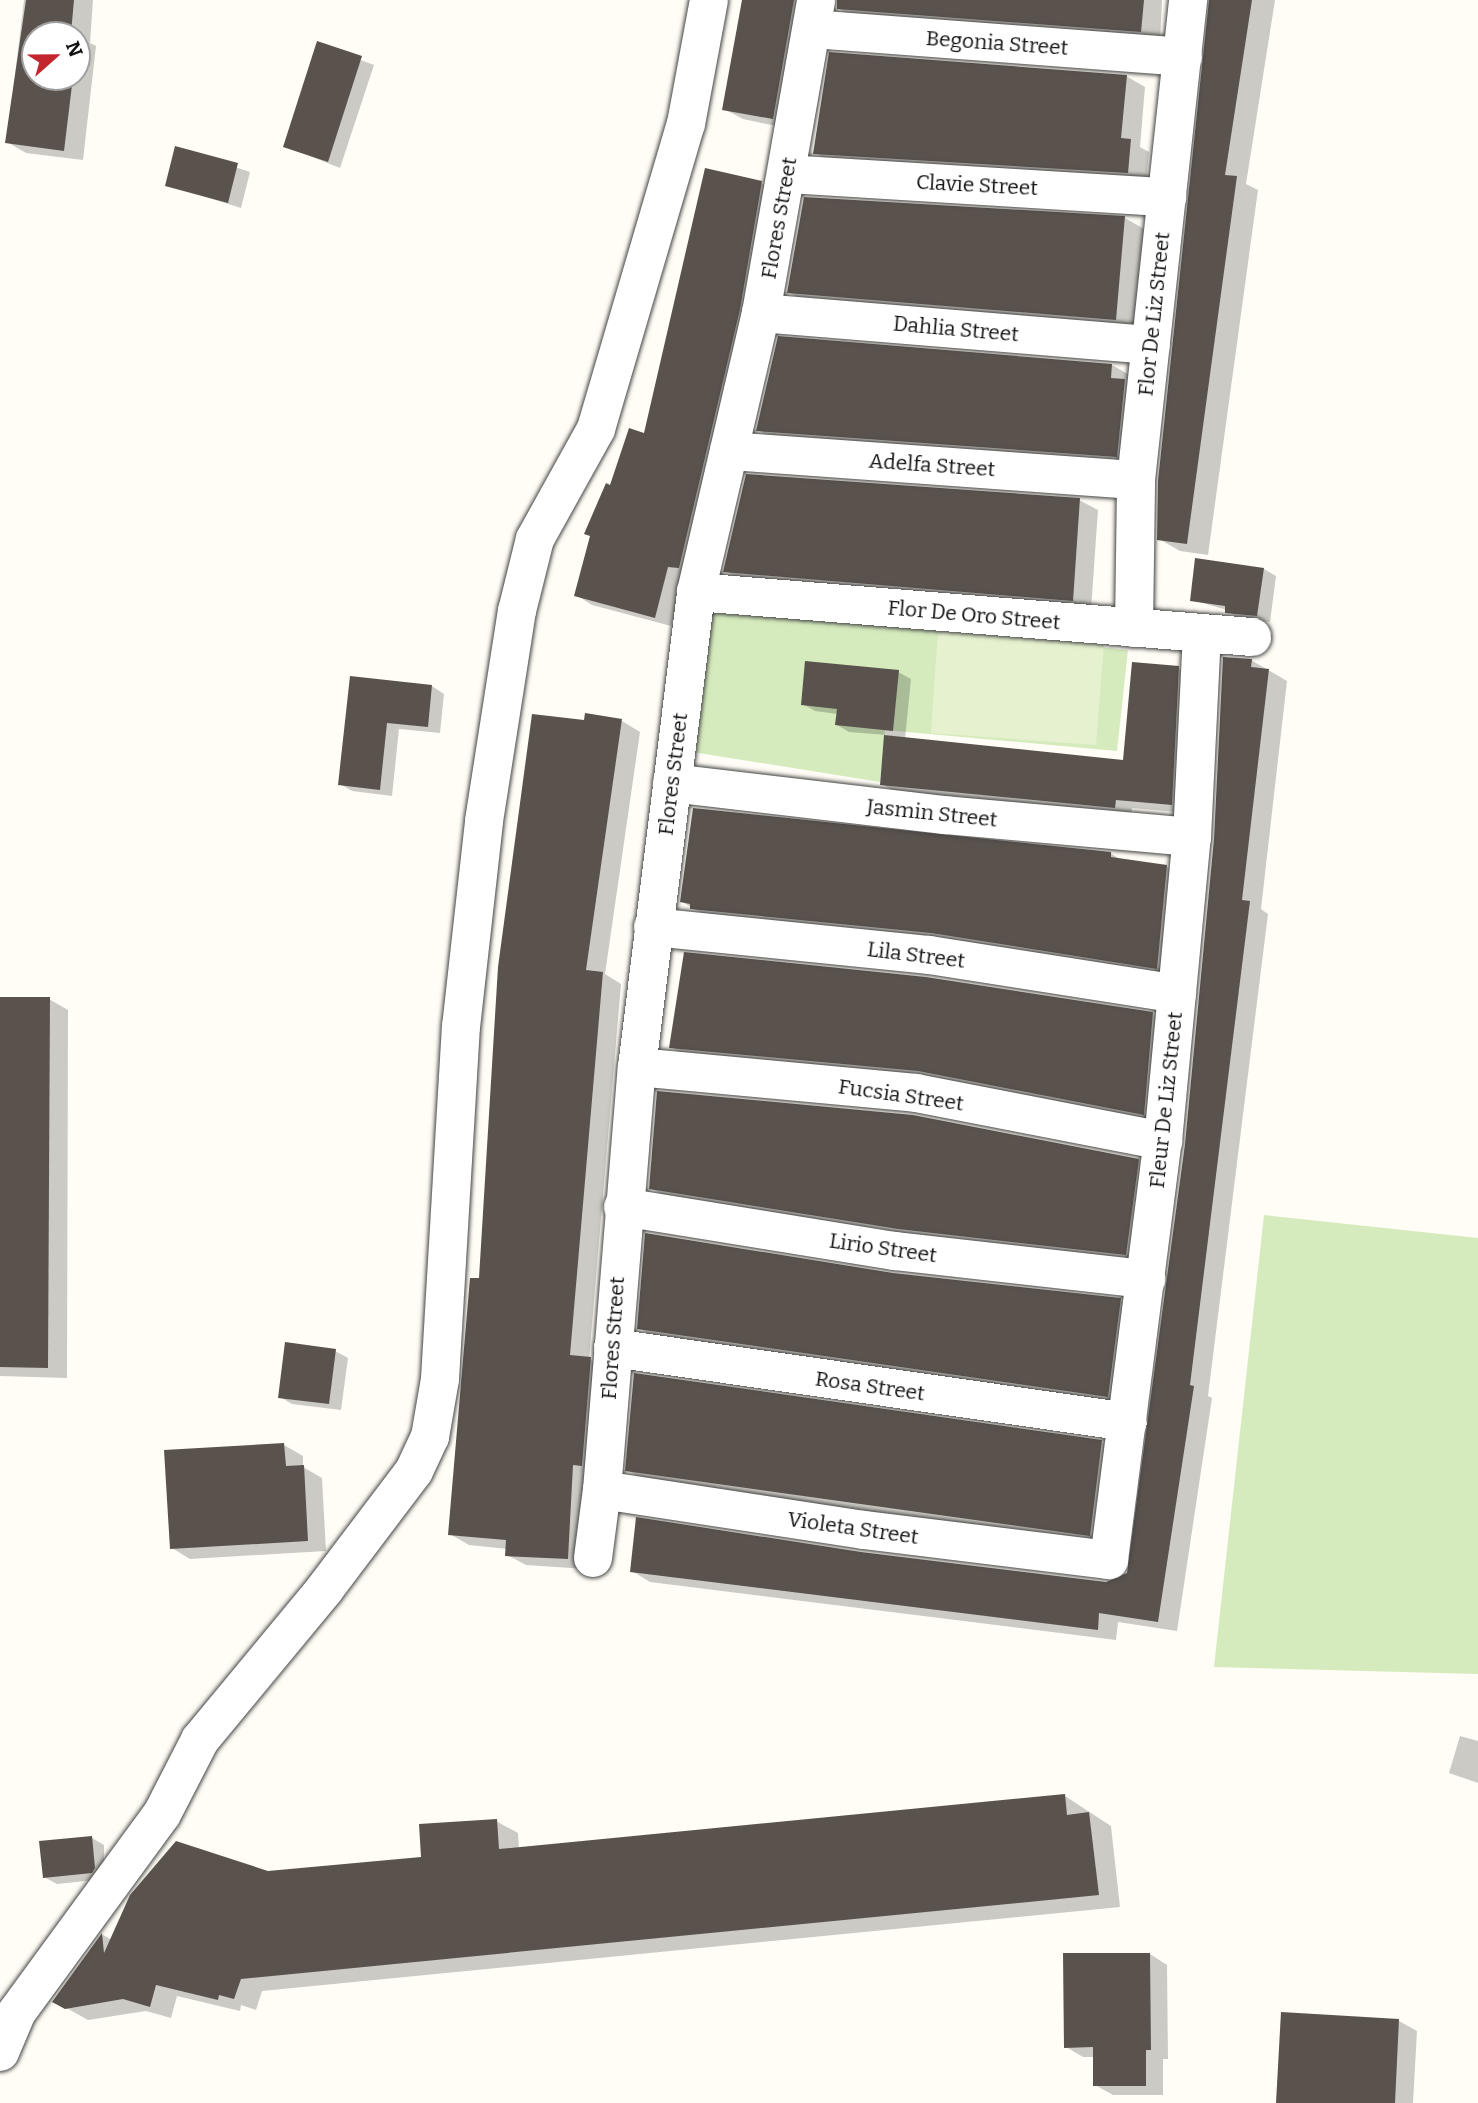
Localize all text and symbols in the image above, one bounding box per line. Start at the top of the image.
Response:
north arrow [21,21,91,91]
street label: Begonia Street [925,25,1069,61]
text: N [61,38,88,60]
street label: Flores Street [756,155,802,281]
street label: Clavie Street [916,169,1038,201]
street label: Flor De Liz Street [1133,231,1175,397]
street label: Dahlia Street [892,311,1020,347]
street label: Adelfa Street [868,448,996,482]
street label: Flor De Oro Street [887,595,1061,635]
street label: Flores Street [653,711,693,837]
street label: Jasmin Street [865,794,999,832]
street label: Lila Street [866,937,966,973]
street label: Fleur De Liz Street [1144,1011,1188,1189]
street label: Fucsia Street [837,1074,965,1116]
street label: Lirio Street [828,1228,938,1268]
street label: Flores Street [596,1276,630,1400]
street label: Rosa Street [814,1366,926,1406]
street label: Violeta Street [786,1506,920,1550]

